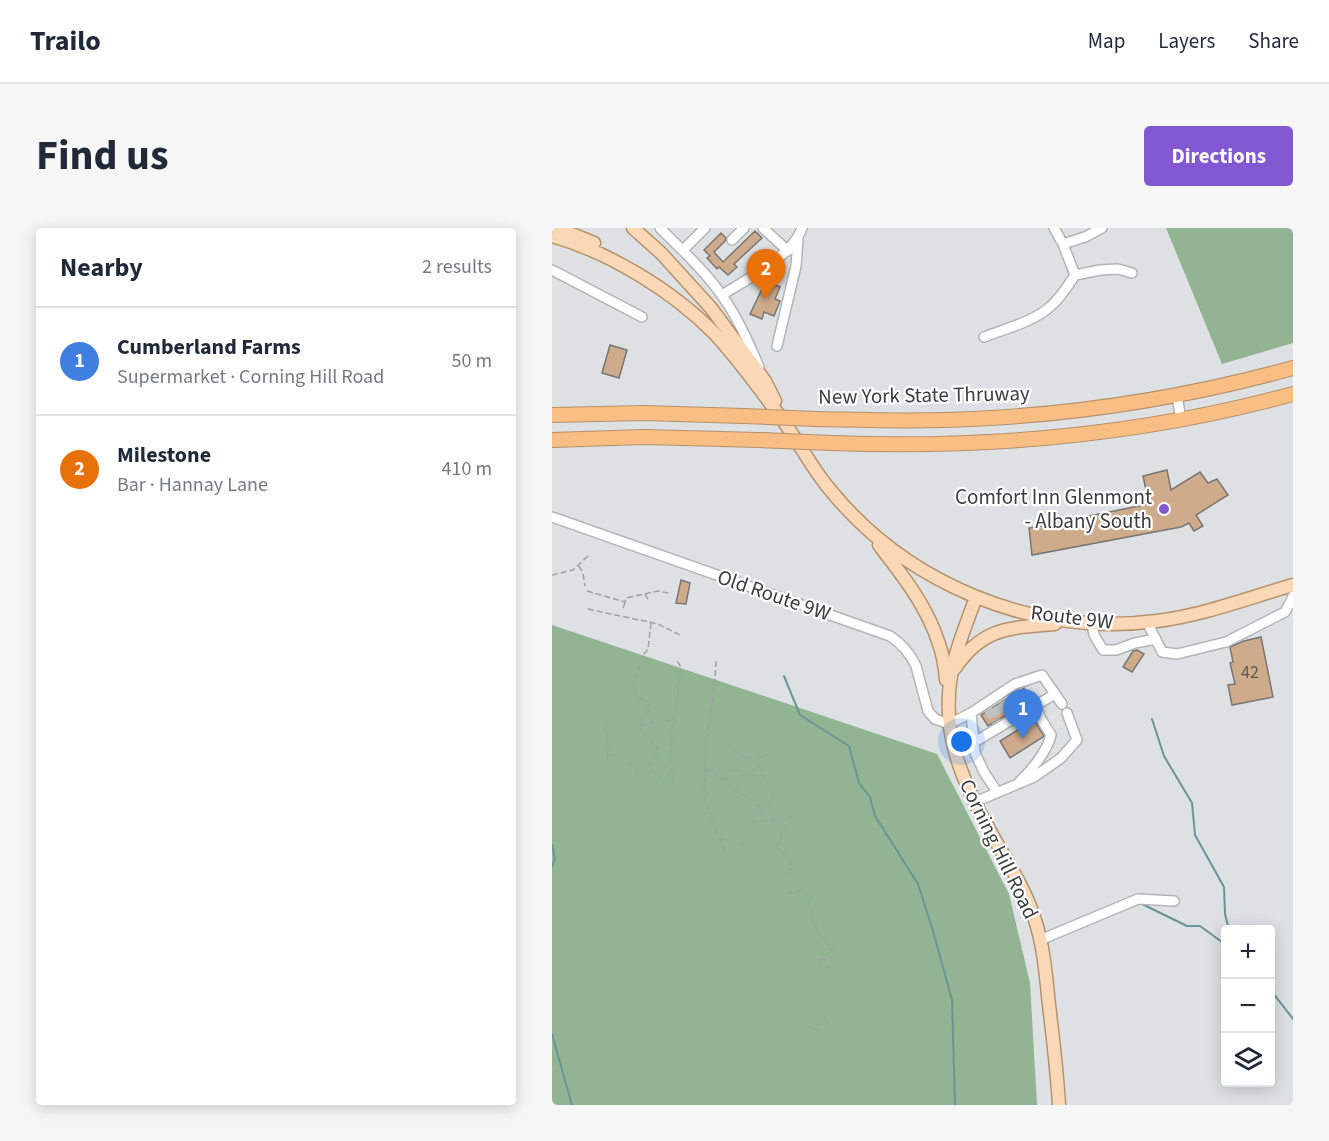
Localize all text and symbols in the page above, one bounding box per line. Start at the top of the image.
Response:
text: Trailo [30,21,101,61]
text: Map [1088,26,1125,56]
text: Layers [1158,26,1215,56]
text: Share [1248,26,1299,56]
text: Find us [36,126,169,186]
button: Directions [1144,126,1293,186]
text: Nearby [60,249,143,286]
pin: 2 [746,250,786,299]
text: 2 results [422,253,492,281]
text: Cumberland Farms [117,331,301,363]
text: 1 [74,347,85,375]
text: 50 m [452,347,492,375]
text: Supermarket · Corning Hill Road [117,363,384,391]
street label: New York State Thruway [818,378,1030,412]
text: Milestone [117,439,211,471]
text: 2 [74,455,85,483]
text: 410 m [442,455,492,483]
text: Bar · Hannay Lane [117,471,268,499]
place label: Comfort Inn Glenmont - Albany South [955,482,1152,536]
marker: Comfort Inn Glenmont - Albany South [1157,502,1171,516]
street label: Old Route 9W [713,562,835,629]
street label: Route 9W [1029,597,1115,637]
house number: 42 [1241,660,1259,685]
pin: 1 [1004,690,1042,739]
your location [947,727,976,756]
street label: Corning Hill Road [952,774,1046,924]
map controls [1221,925,1275,1087]
button: + [1221,925,1275,979]
button: − [1221,979,1275,1033]
button: layers [1221,1033,1275,1087]

